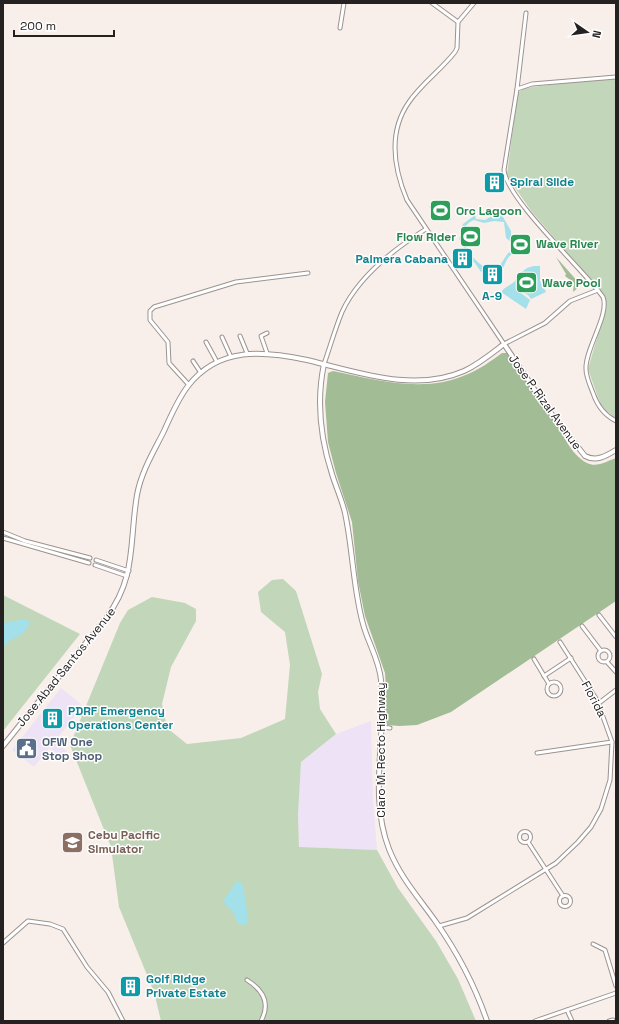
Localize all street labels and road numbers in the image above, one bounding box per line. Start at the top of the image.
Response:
street label: Jose P. Rizal Avenue [505,351,585,453]
street label: Jose Abad Santos Avenue [13,604,119,730]
street label: Florida [578,678,610,720]
street label: Claro M. Recto Highway [373,682,389,818]

